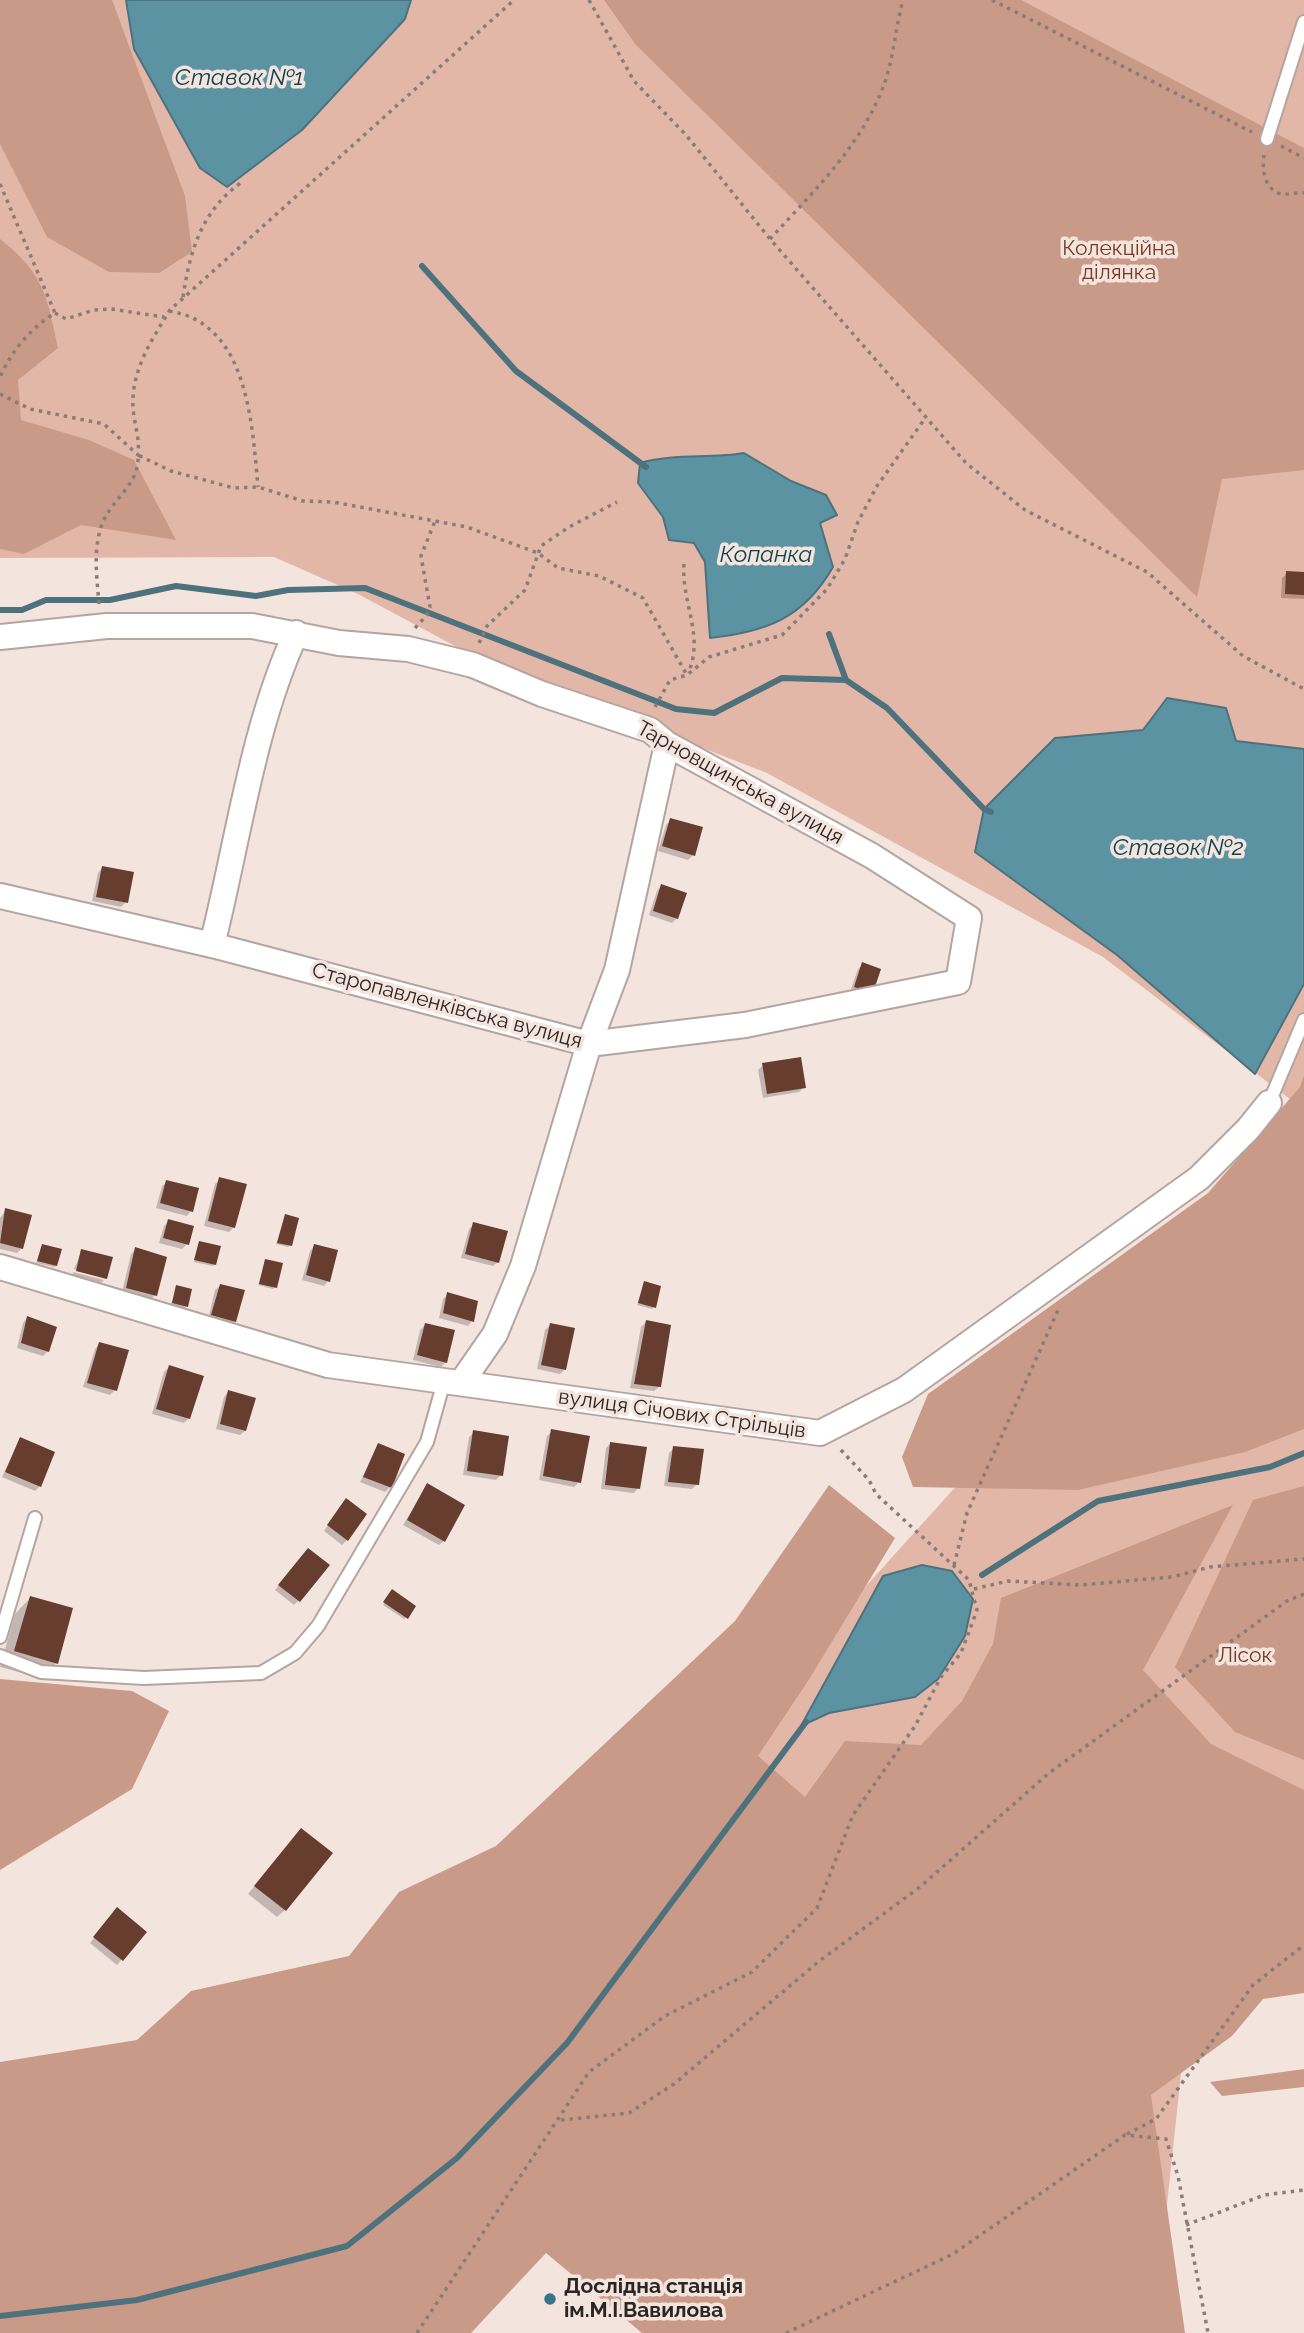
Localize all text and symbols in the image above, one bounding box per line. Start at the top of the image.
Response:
water label: Ставок №1 [175,64,303,92]
park label: Колекційна ділянка [1062,236,1176,286]
water label: Копанка [720,541,812,569]
street label: Тарновщинська вулиця [632,716,848,850]
water label: Ставок №2 [1113,834,1243,862]
street label: Старопавленківська вулиця [309,958,585,1054]
street label: вулиця Січових Стрільців [557,1384,807,1444]
park label: Лісок [1218,1643,1272,1669]
place label: Дослідна станція ім.М.І.Вавилова [564,2274,743,2324]
marker: Дослідна станція ім.М.І.Вавилова [542,2291,558,2307]

